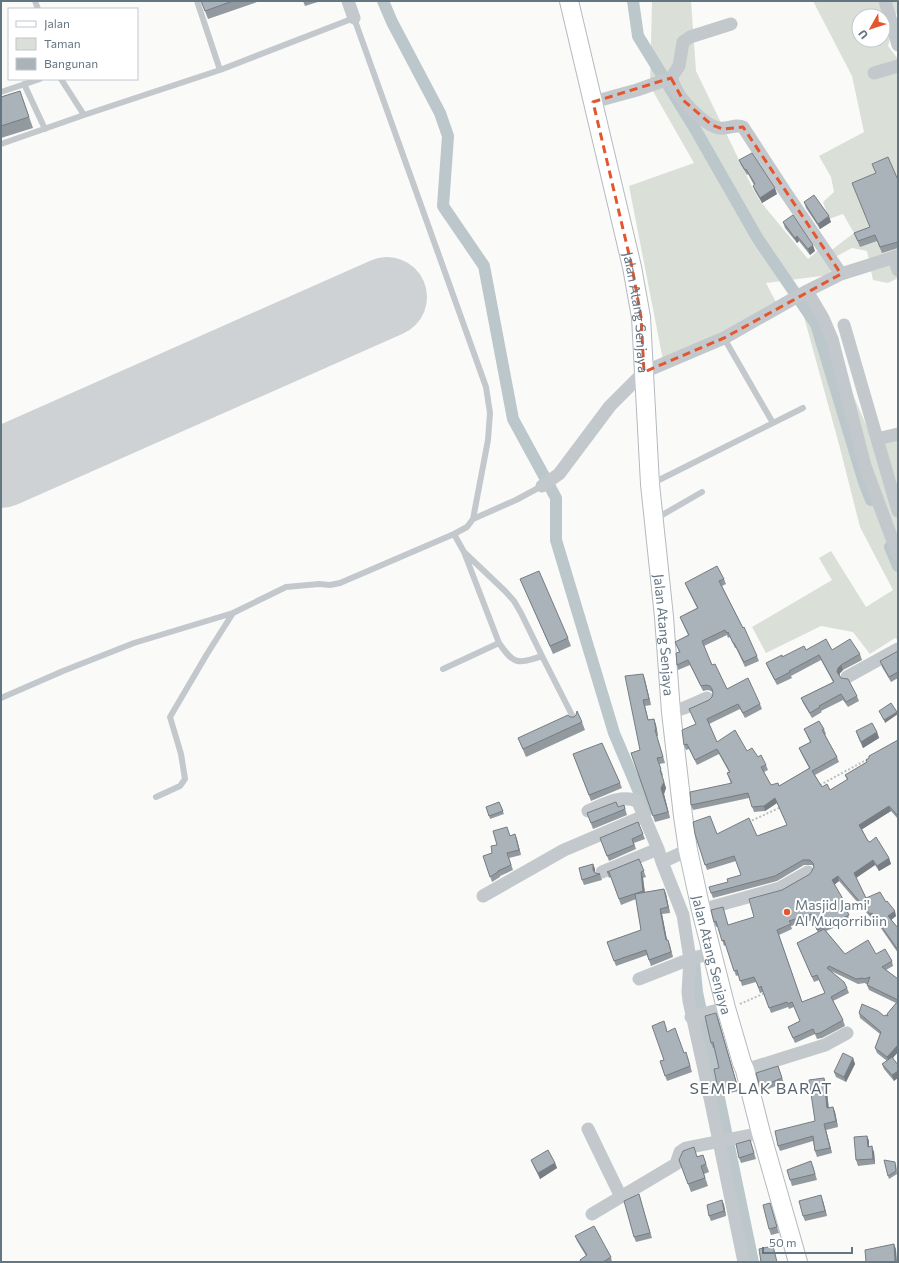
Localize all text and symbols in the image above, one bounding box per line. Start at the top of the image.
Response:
legend [8,8,138,80]
north arrow [851,8,891,48]
text: Jalan [44,16,70,31]
text: U [855,27,870,42]
text: Taman [44,36,81,50]
text: Bangunan [44,56,98,70]
street label: Jalan Atang Senjaya [620,250,653,373]
street label: Jalan Atang Senjaya [651,573,678,696]
street label: Jalan Atang Senjaya [690,894,736,1016]
place label: Masjid Jami' Al Muqorribiin [795,896,887,929]
marker: Masjid Jami' Al Muqorribiin [782,907,792,917]
district label: SEMPLAK BARAT [689,1078,833,1097]
scale bar [763,1229,852,1255]
text: 50 m [769,1235,797,1249]

